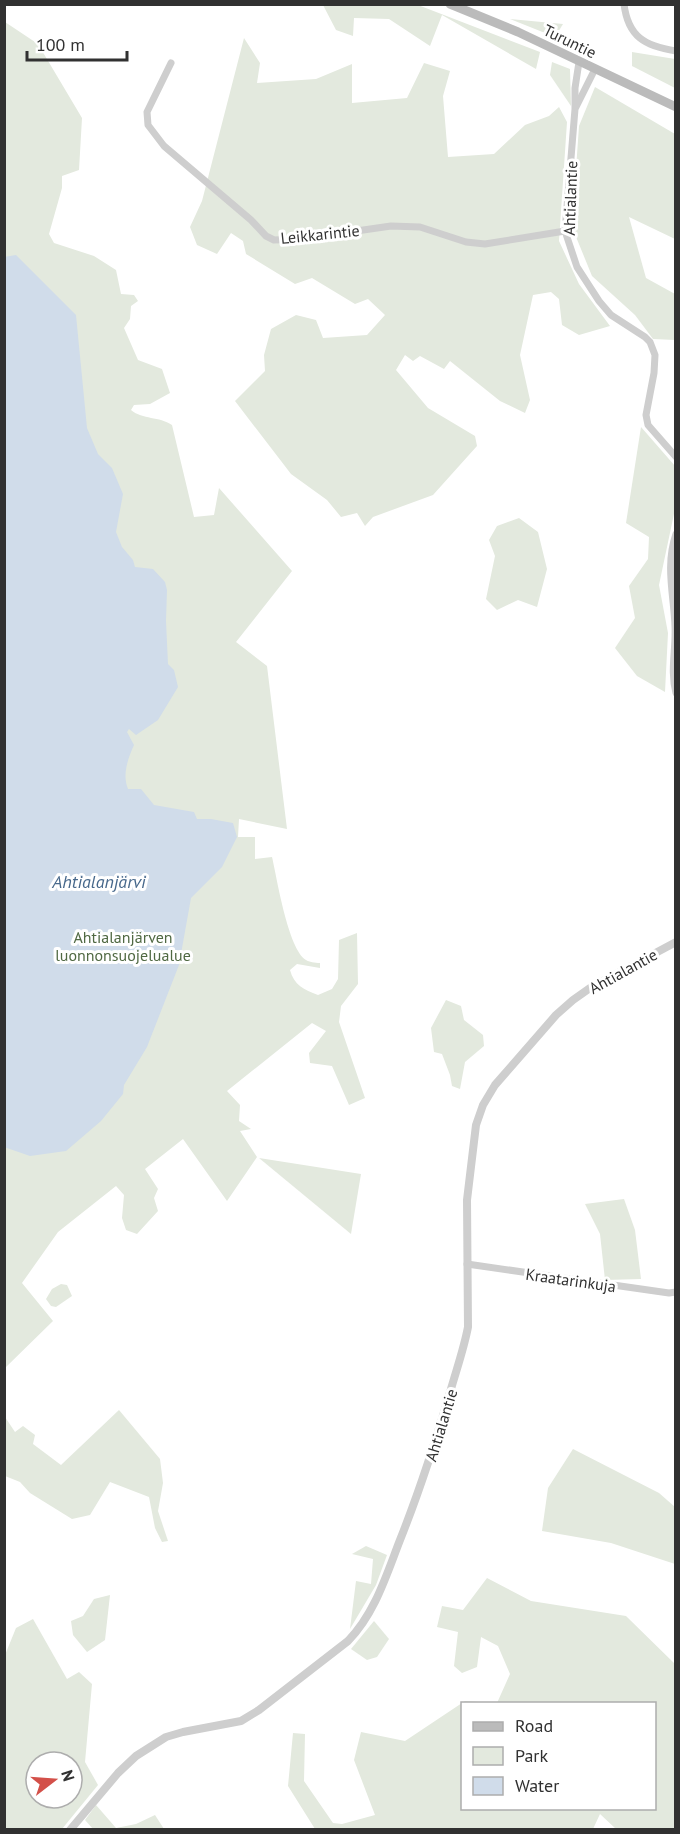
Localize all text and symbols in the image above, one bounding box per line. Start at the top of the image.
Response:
street label: Turuntie [540,20,600,62]
scale bar [27,24,128,62]
text: 100 m [36,33,85,56]
street label: Ahtialantie [559,160,581,236]
street label: Leikkarintie [280,220,360,248]
water label: Ahtialanjärvi [51,870,147,893]
park label: Ahtialanjärven luonnonsuojelualue [55,927,191,965]
street label: Ahtialantie [585,944,661,998]
street label: Kraatarinkuja [525,1264,617,1296]
street label: Ahtialantie [420,1386,462,1464]
legend [461,1702,656,1810]
text: Road [515,1714,553,1737]
text: Park [515,1744,548,1767]
north arrow [24,1750,84,1810]
text: N [57,1768,79,1784]
text: Water [515,1774,559,1797]

